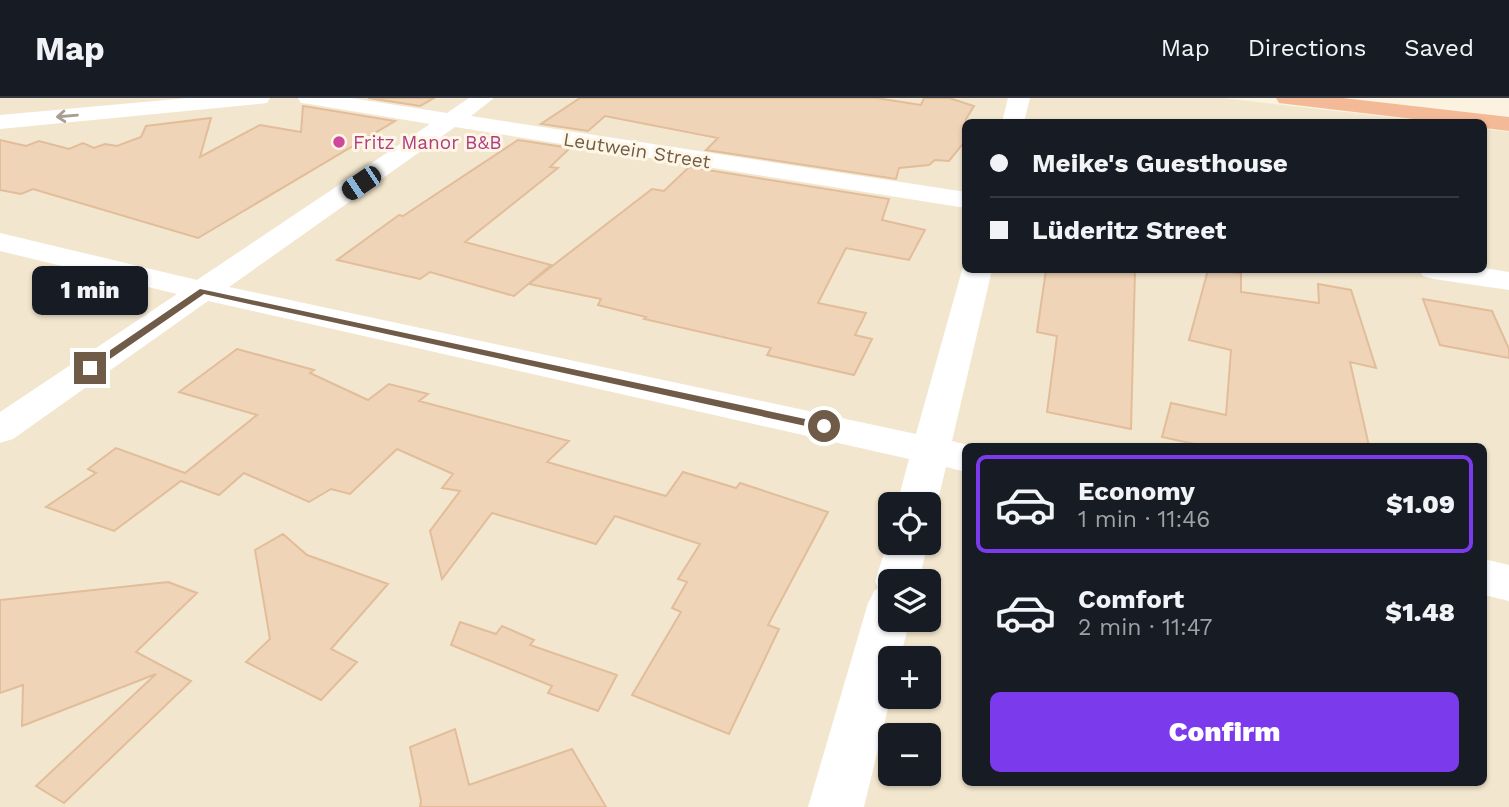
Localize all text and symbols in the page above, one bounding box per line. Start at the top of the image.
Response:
text: Map [35,29,105,68]
text: Map [1161,34,1210,62]
text: Directions [1248,34,1366,62]
text: Saved [1404,34,1474,62]
one-way arrow [56,110,79,123]
street label: Leutwein Street [562,127,712,173]
place label: Fritz Manor B&B [353,131,502,154]
marker: Fritz Manor B&B [331,134,347,150]
text: Meike's Guesthouse [1032,148,1288,178]
car [338,163,385,203]
text: Lüderitz Street [1032,215,1226,245]
callout: 1 min [32,266,148,316]
text: 1 min [60,277,120,304]
route end [74,352,106,384]
route start [808,410,840,442]
icon: car [994,473,1057,536]
text: Economy [1078,476,1195,506]
text: $1.09 [1386,489,1455,519]
map controls [878,492,941,786]
button: locate [878,492,941,555]
text: 1 min · 11:46 [1078,506,1210,533]
button: layers [878,569,941,632]
icon: car [994,581,1057,644]
text: Comfort [1078,584,1184,614]
text: $1.48 [1385,597,1455,627]
text: 2 min · 11:47 [1078,614,1213,641]
button: + [878,646,941,709]
button: Confirm [990,692,1459,772]
button: − [878,723,941,786]

